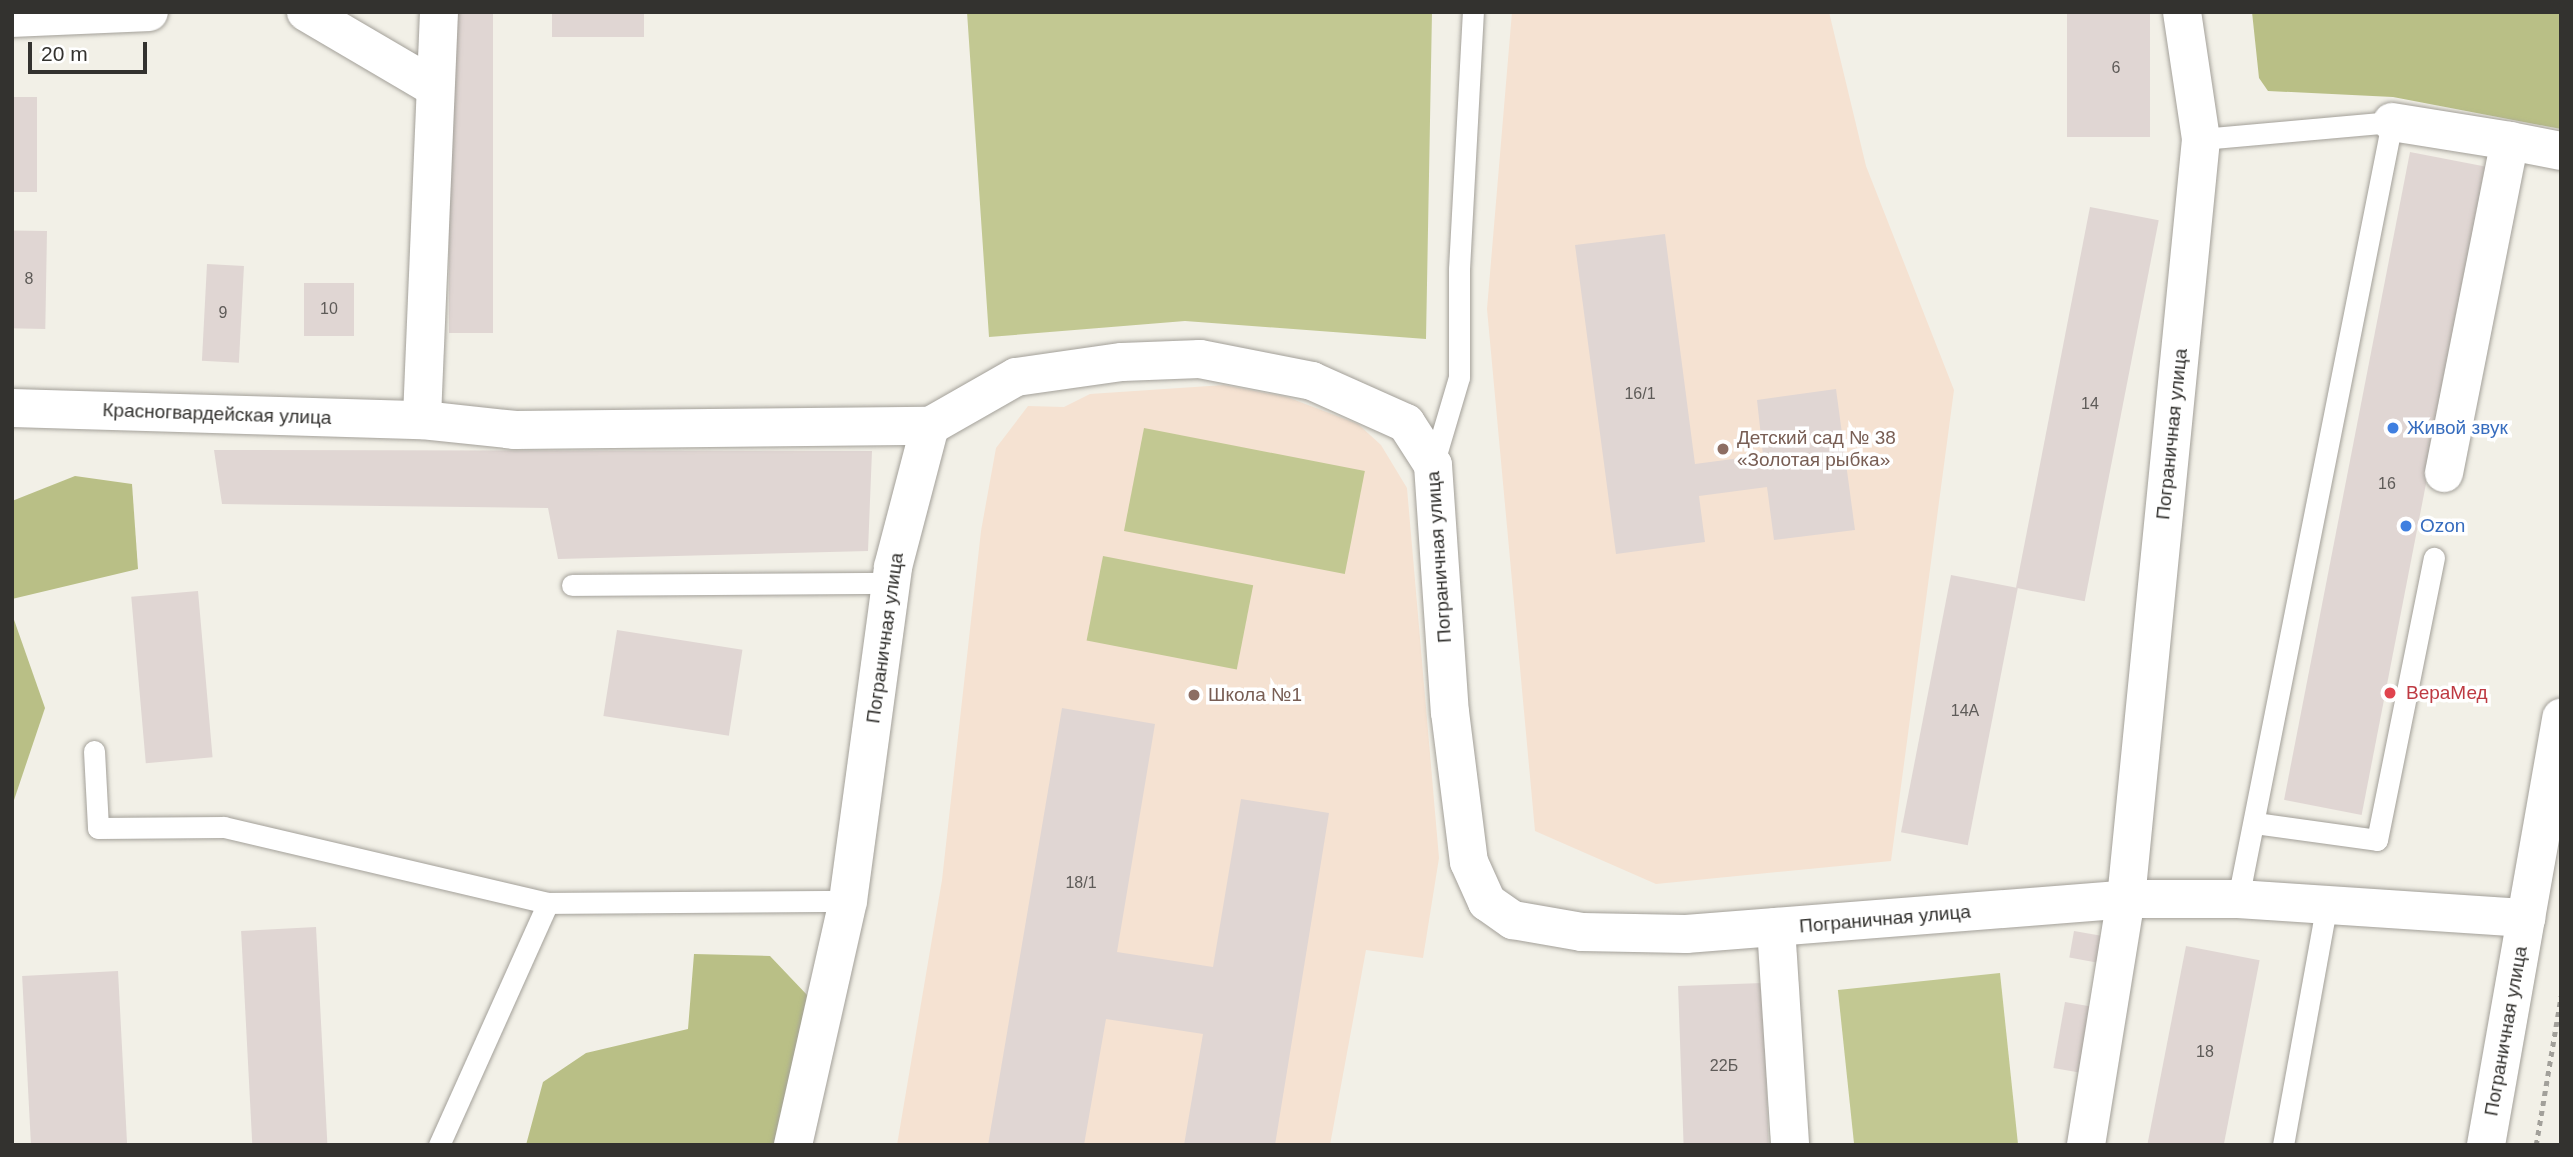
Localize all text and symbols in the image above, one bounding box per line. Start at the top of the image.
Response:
scale bar [32,28,150,72]
text: 20 m [41,42,88,65]
house number: 6 [2112,58,2120,78]
house number: 8 [25,269,33,289]
house number: 10 [320,299,338,319]
house number: 9 [219,303,227,323]
street label: Пограничная улица [2152,347,2192,521]
house number: 16/1 [1624,384,1656,404]
house number: 14 [2081,394,2099,414]
street label: Красногвардейская улица [102,399,332,429]
place label: Живой звук [2407,417,2508,439]
marker: Живой звук [2385,420,2401,436]
place label: Детский сад № 38 «Золотая рыбка» [1737,427,1896,471]
marker: Детский сад № 38 «Золотая рыбка» [1715,441,1731,457]
street label: Пограничная улица [1422,470,1456,644]
house number: 16 [2378,474,2396,494]
place label: Ozon [2420,515,2465,537]
marker: Ozon [2398,518,2414,534]
street label: Пограничная улица [862,551,908,725]
place label: ВераМед [2406,682,2488,704]
marker: ВераМед [2380,683,2400,703]
place label: Школа №1 [1208,684,1302,706]
marker: Школа №1 [1186,687,1202,703]
house number: 14А [1951,701,1979,721]
house number: 18/1 [1065,873,1097,893]
street label: Пограничная улица [1798,900,1972,938]
street label: Пограничная улица [2480,944,2532,1118]
house number: 18 [2196,1042,2214,1062]
house number: 22Б [1710,1056,1738,1076]

